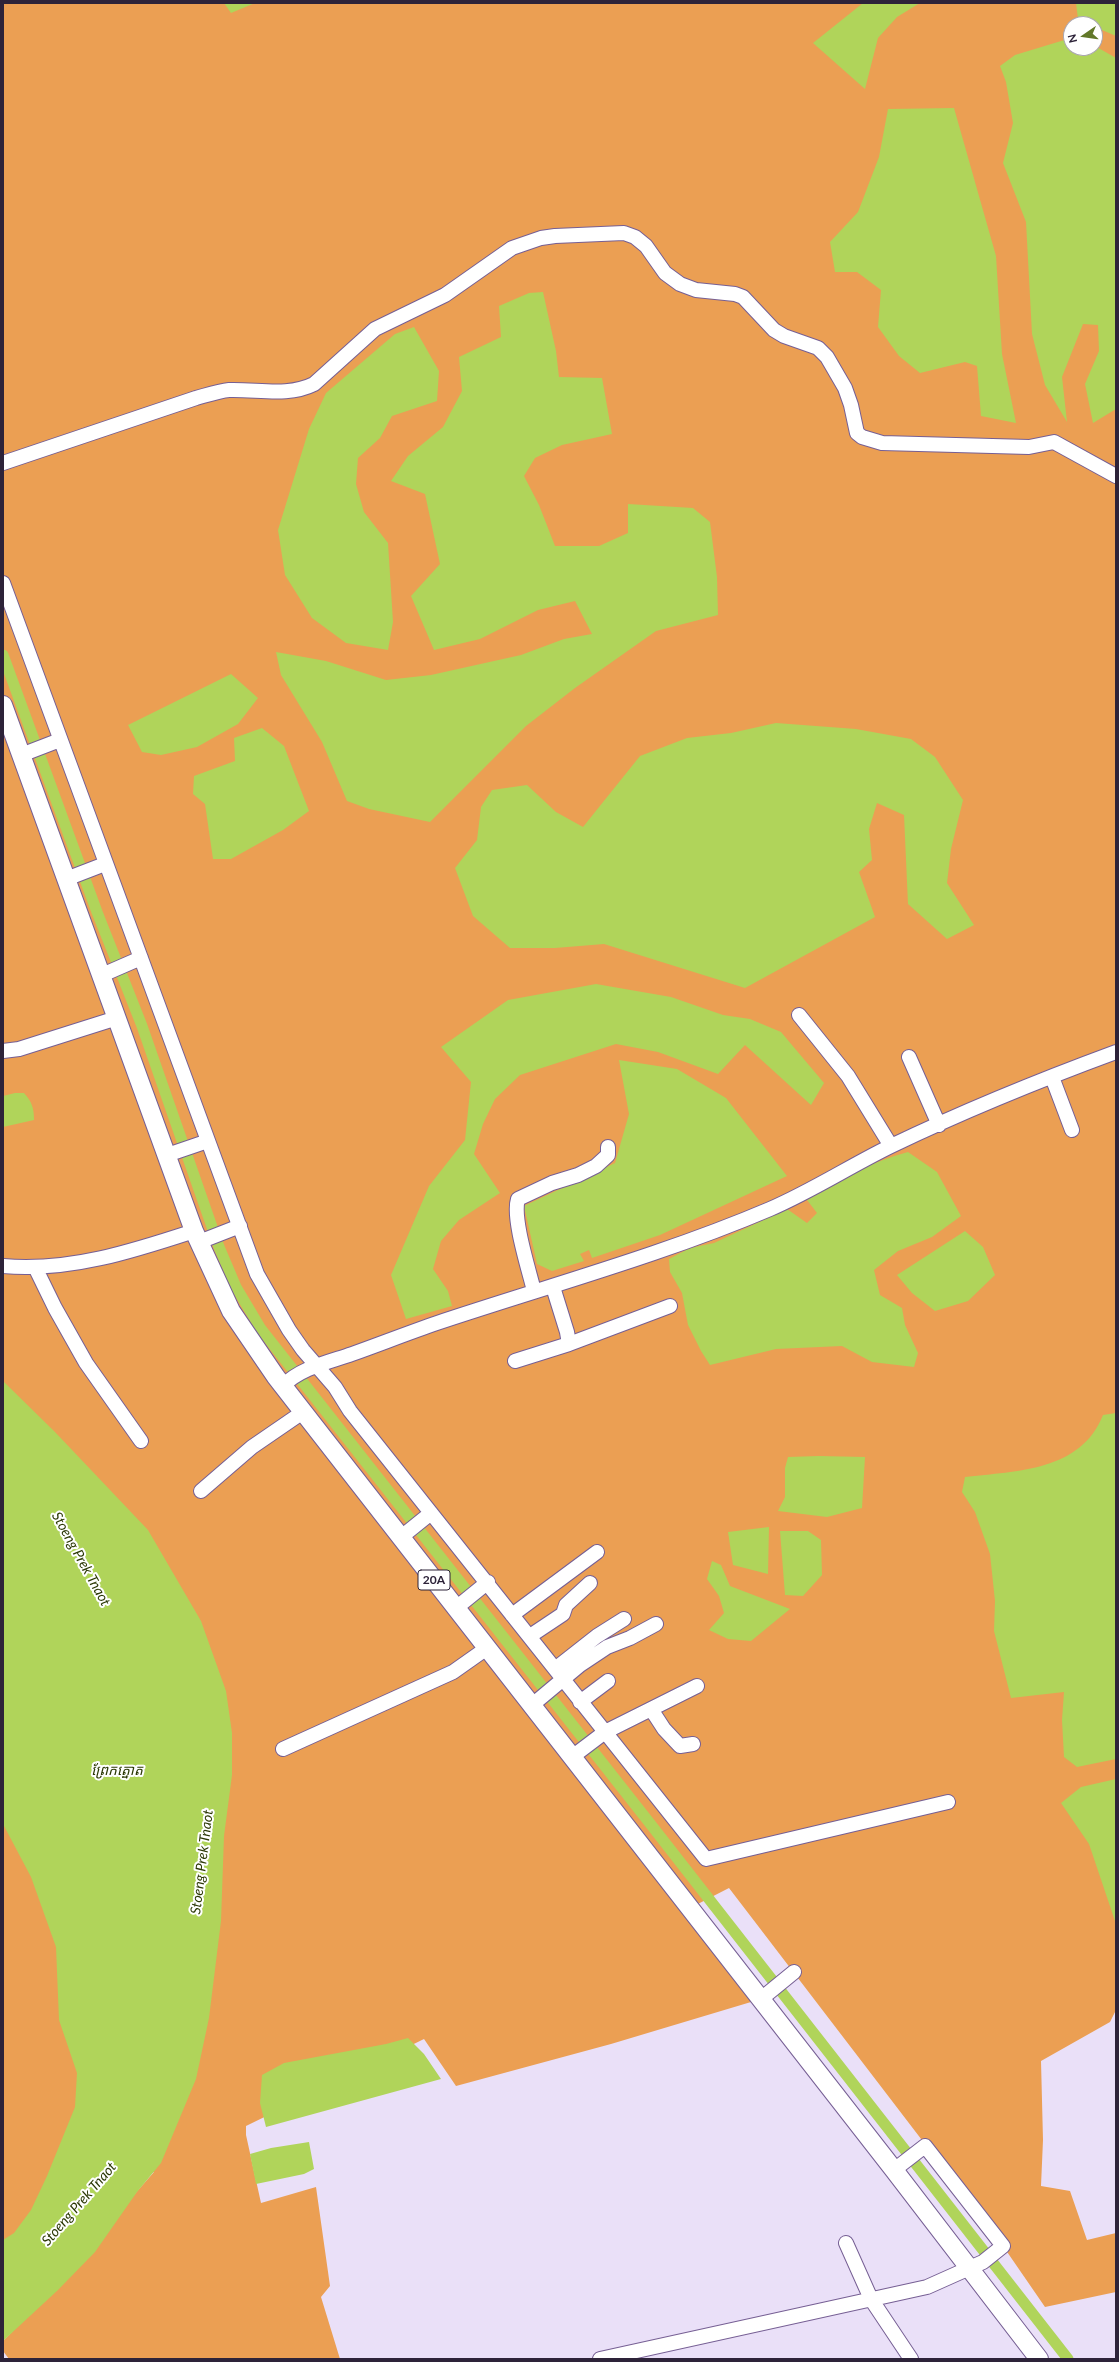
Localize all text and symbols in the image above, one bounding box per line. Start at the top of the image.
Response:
north arrow [1063,16,1103,56]
text: N [1065,33,1079,44]
water label: Stoeng Prek Tnaot [48,1509,114,1609]
road number: 20A [418,1570,450,1590]
water label: ព្រែកត្នោត [91,1762,143,1778]
water label: Stoeng Prek Tnaot [187,1809,217,1915]
water label: Stoeng Prek Tnaot [38,2159,120,2249]

